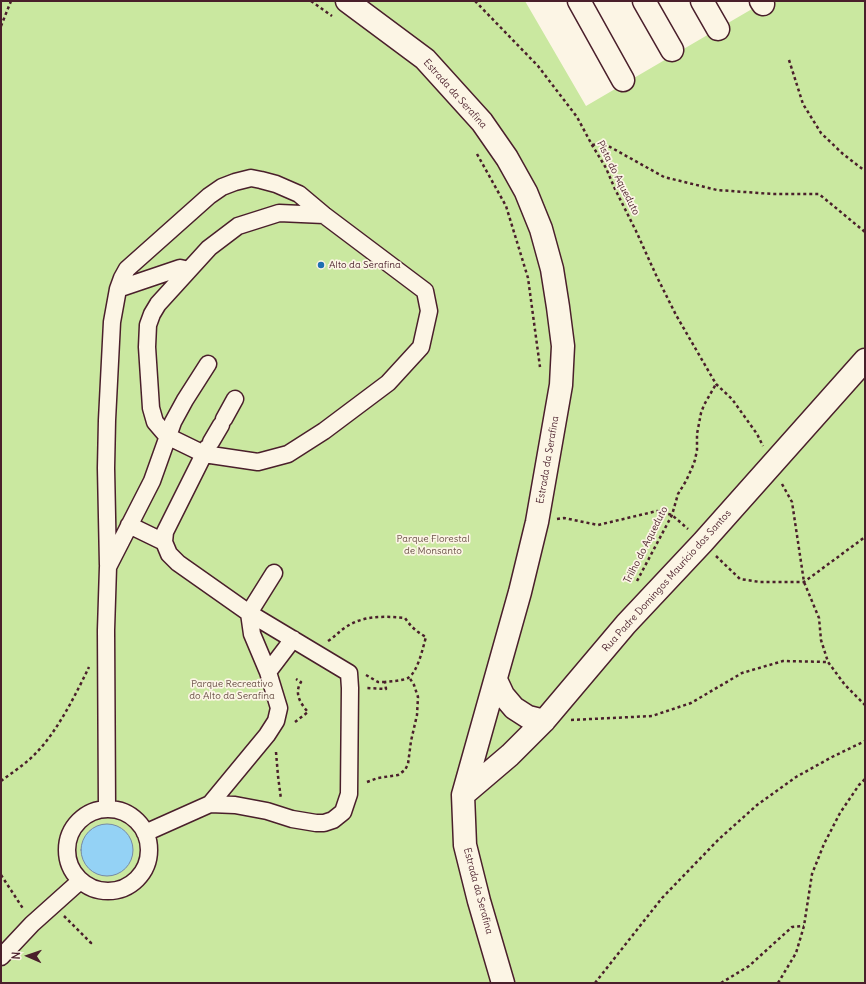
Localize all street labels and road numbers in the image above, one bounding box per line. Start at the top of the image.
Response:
street label: Estrada da Serafina [421,57,489,131]
street label: Pista do Aqueduto [594,139,642,217]
street label: Estrada da Serafina [534,415,562,505]
street label: Trilho do Aqueduto [621,505,671,585]
street label: Rua Padre Domingos Maurício dos Santos [600,508,734,654]
street label: Estrada da Serafina [461,846,495,936]

